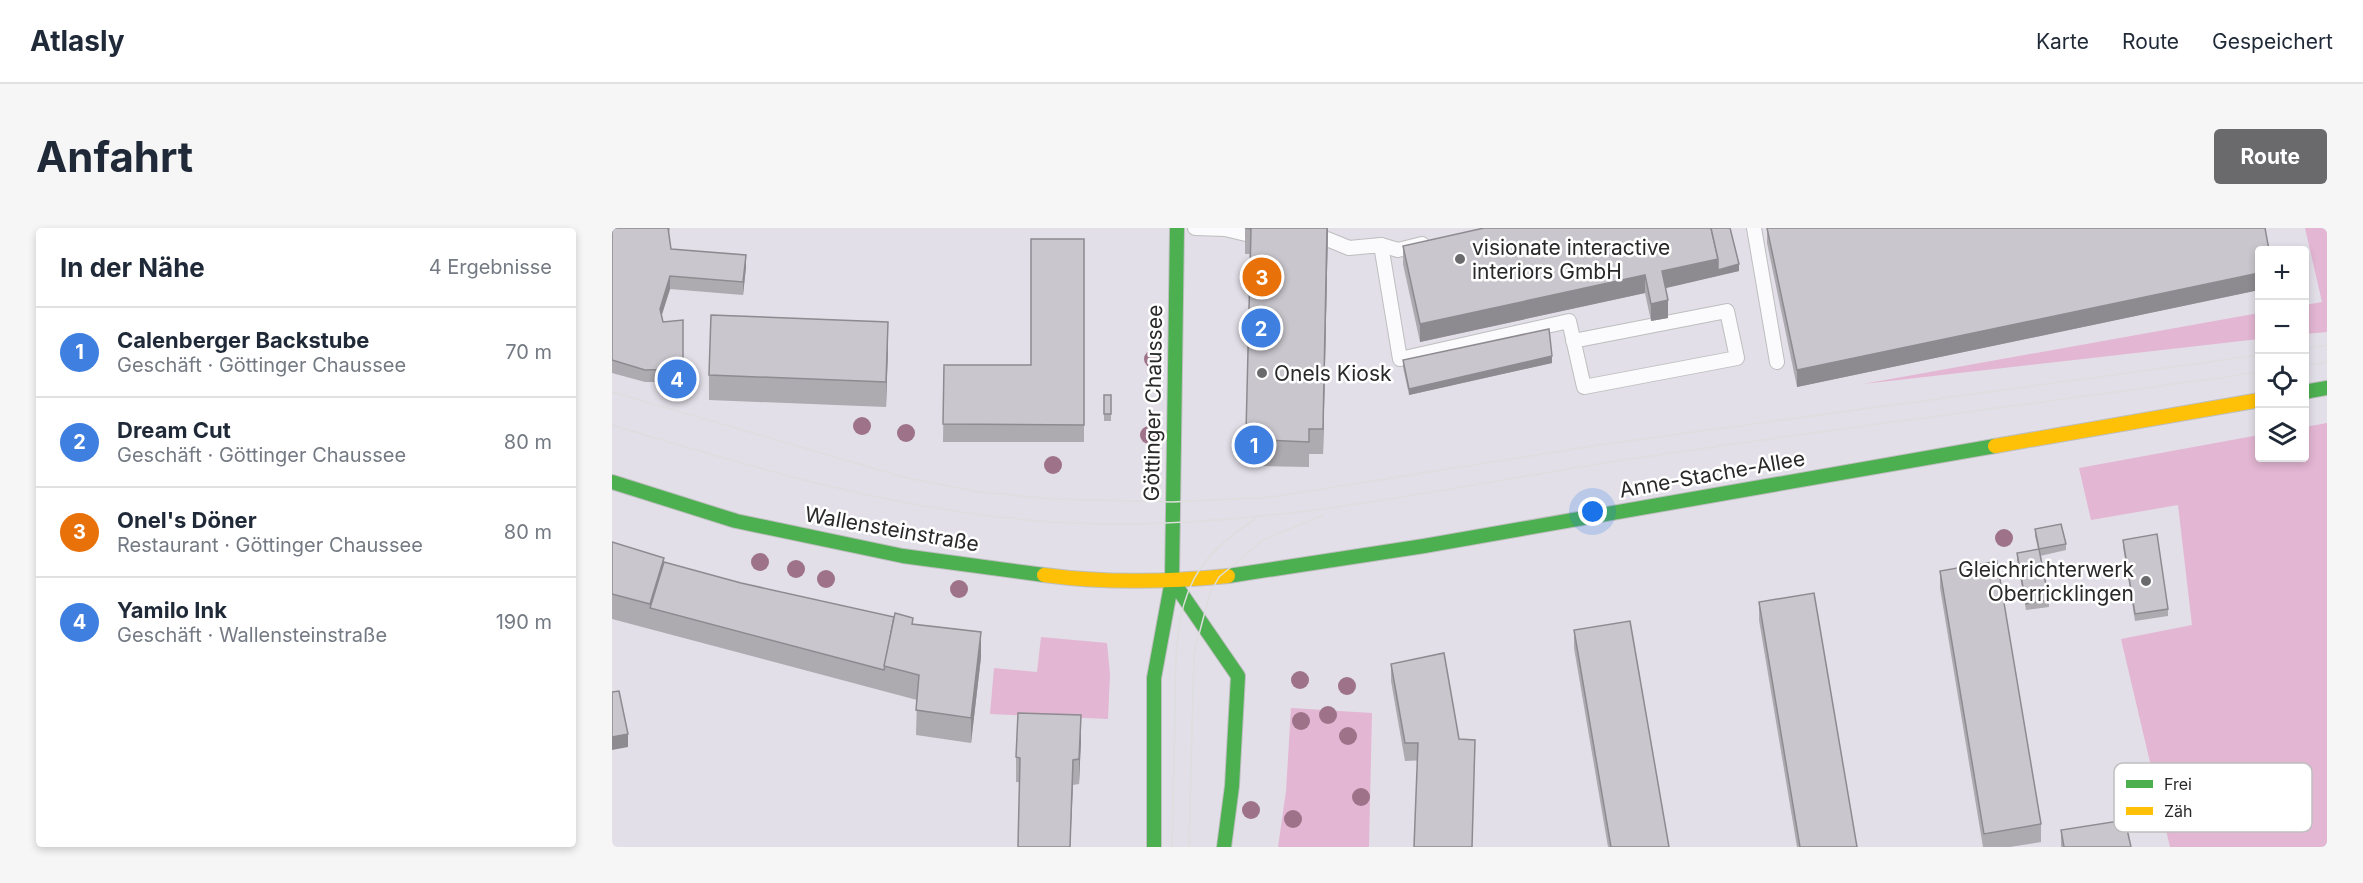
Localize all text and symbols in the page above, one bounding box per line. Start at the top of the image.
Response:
text: Atlasly [30,24,125,58]
text: Karte [2036,29,2089,54]
text: Route [2122,29,2179,54]
text: Gespeichert [2212,29,2333,54]
button: Route [2214,129,2327,184]
text: Anfahrt [36,131,193,182]
place label: visionate interactive interiors GmbH [1472,235,1670,284]
map controls [2255,246,2309,462]
button: + [2255,246,2309,300]
text: In der Nähe [60,252,205,283]
marker: visionate interactive interiors GmbH [1453,252,1467,266]
pin: 3 [1242,254,1282,300]
text: 4 Ergebnisse [429,255,552,279]
button: − [2255,300,2309,354]
street label: Göttinger Chaussee [1139,305,1167,501]
pin: 2 [1242,306,1280,350]
text: Calenberger Backstube [117,327,369,353]
text: 1 [75,340,84,364]
text: 70 m [505,340,552,364]
text: Geschäft · Göttinger Chaussee [117,353,406,377]
button: locate [2255,354,2309,408]
pin: 4 [658,356,696,402]
place label: Onels Kiosk [1274,361,1392,386]
marker: Onels Kiosk [1255,366,1269,380]
button: layers [2255,408,2309,462]
text: Dream Cut [117,417,231,443]
pin: 1 [1234,422,1274,468]
text: 2 [73,430,86,454]
text: 80 m [504,430,552,454]
text: Geschäft · Göttinger Chaussee [117,443,406,467]
street label: Anne-Stache-Allee [1617,445,1807,503]
your location [1578,497,1607,526]
street label: Wallensteinstraße [803,501,981,557]
text: Onel's Döner [117,507,257,533]
text: 3 [73,520,86,544]
text: 80 m [504,520,552,544]
text: Restaurant · Göttinger Chaussee [117,533,423,557]
place label: Gleichrichterwerk Oberricklingen [1958,557,2134,606]
marker: Gleichrichterwerk Oberricklingen [2139,574,2153,588]
text: Yamilo Ink [117,597,227,623]
text: 4 [73,610,86,634]
text: 190 m [496,610,552,634]
text: Geschäft · Wallensteinstraße [117,623,387,647]
legend [2114,763,2312,832]
text: Frei [2164,774,2192,794]
text: Zäh [2164,801,2193,821]

